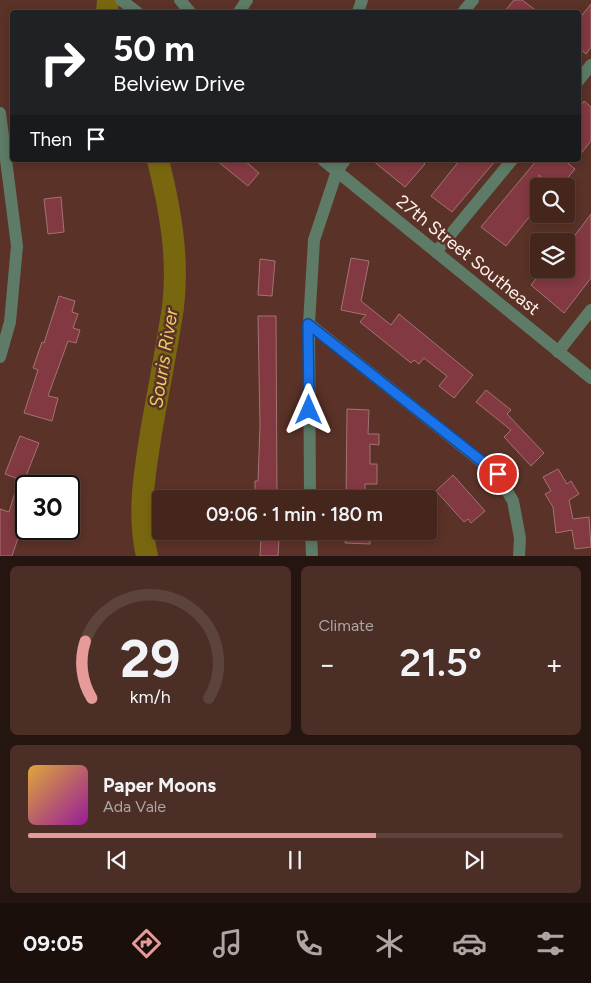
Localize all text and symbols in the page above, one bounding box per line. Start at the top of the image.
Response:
text: 50 m [113,28,195,70]
icon: right [30,30,95,95]
text: Belview Drive [113,70,245,97]
icon: arrive [82,125,110,153]
text: Then [30,128,72,151]
map controls [530,178,575,278]
button: search [530,178,575,223]
street label: 27th Street Southeast [392,190,544,320]
button: layers [530,233,575,278]
water label: Souris River [144,306,183,410]
position arrow [282,383,334,435]
pin [477,453,519,495]
icon: arrive [484,460,512,488]
speed limit sign: 30 [15,475,80,540]
text: 09:06 · 1 min · 180 m [206,503,383,526]
text: Climate [319,616,374,635]
text: 29 [120,628,180,690]
text: 21.5° [399,640,482,686]
text: − [319,647,336,681]
text: + [546,647,563,681]
text: km/h [130,686,171,707]
text: Paper Moons [103,774,216,797]
text: Ada Vale [103,797,166,816]
icon: previous [103,846,131,874]
icon: pause [281,846,309,874]
icon: next [460,846,488,874]
icon: directions [129,926,164,961]
icon: music [210,926,245,961]
icon: phone [291,926,326,961]
icon: climate [372,926,407,961]
icon: car [452,926,487,961]
icon: filters [533,926,568,961]
text: 09:05 [23,930,84,957]

